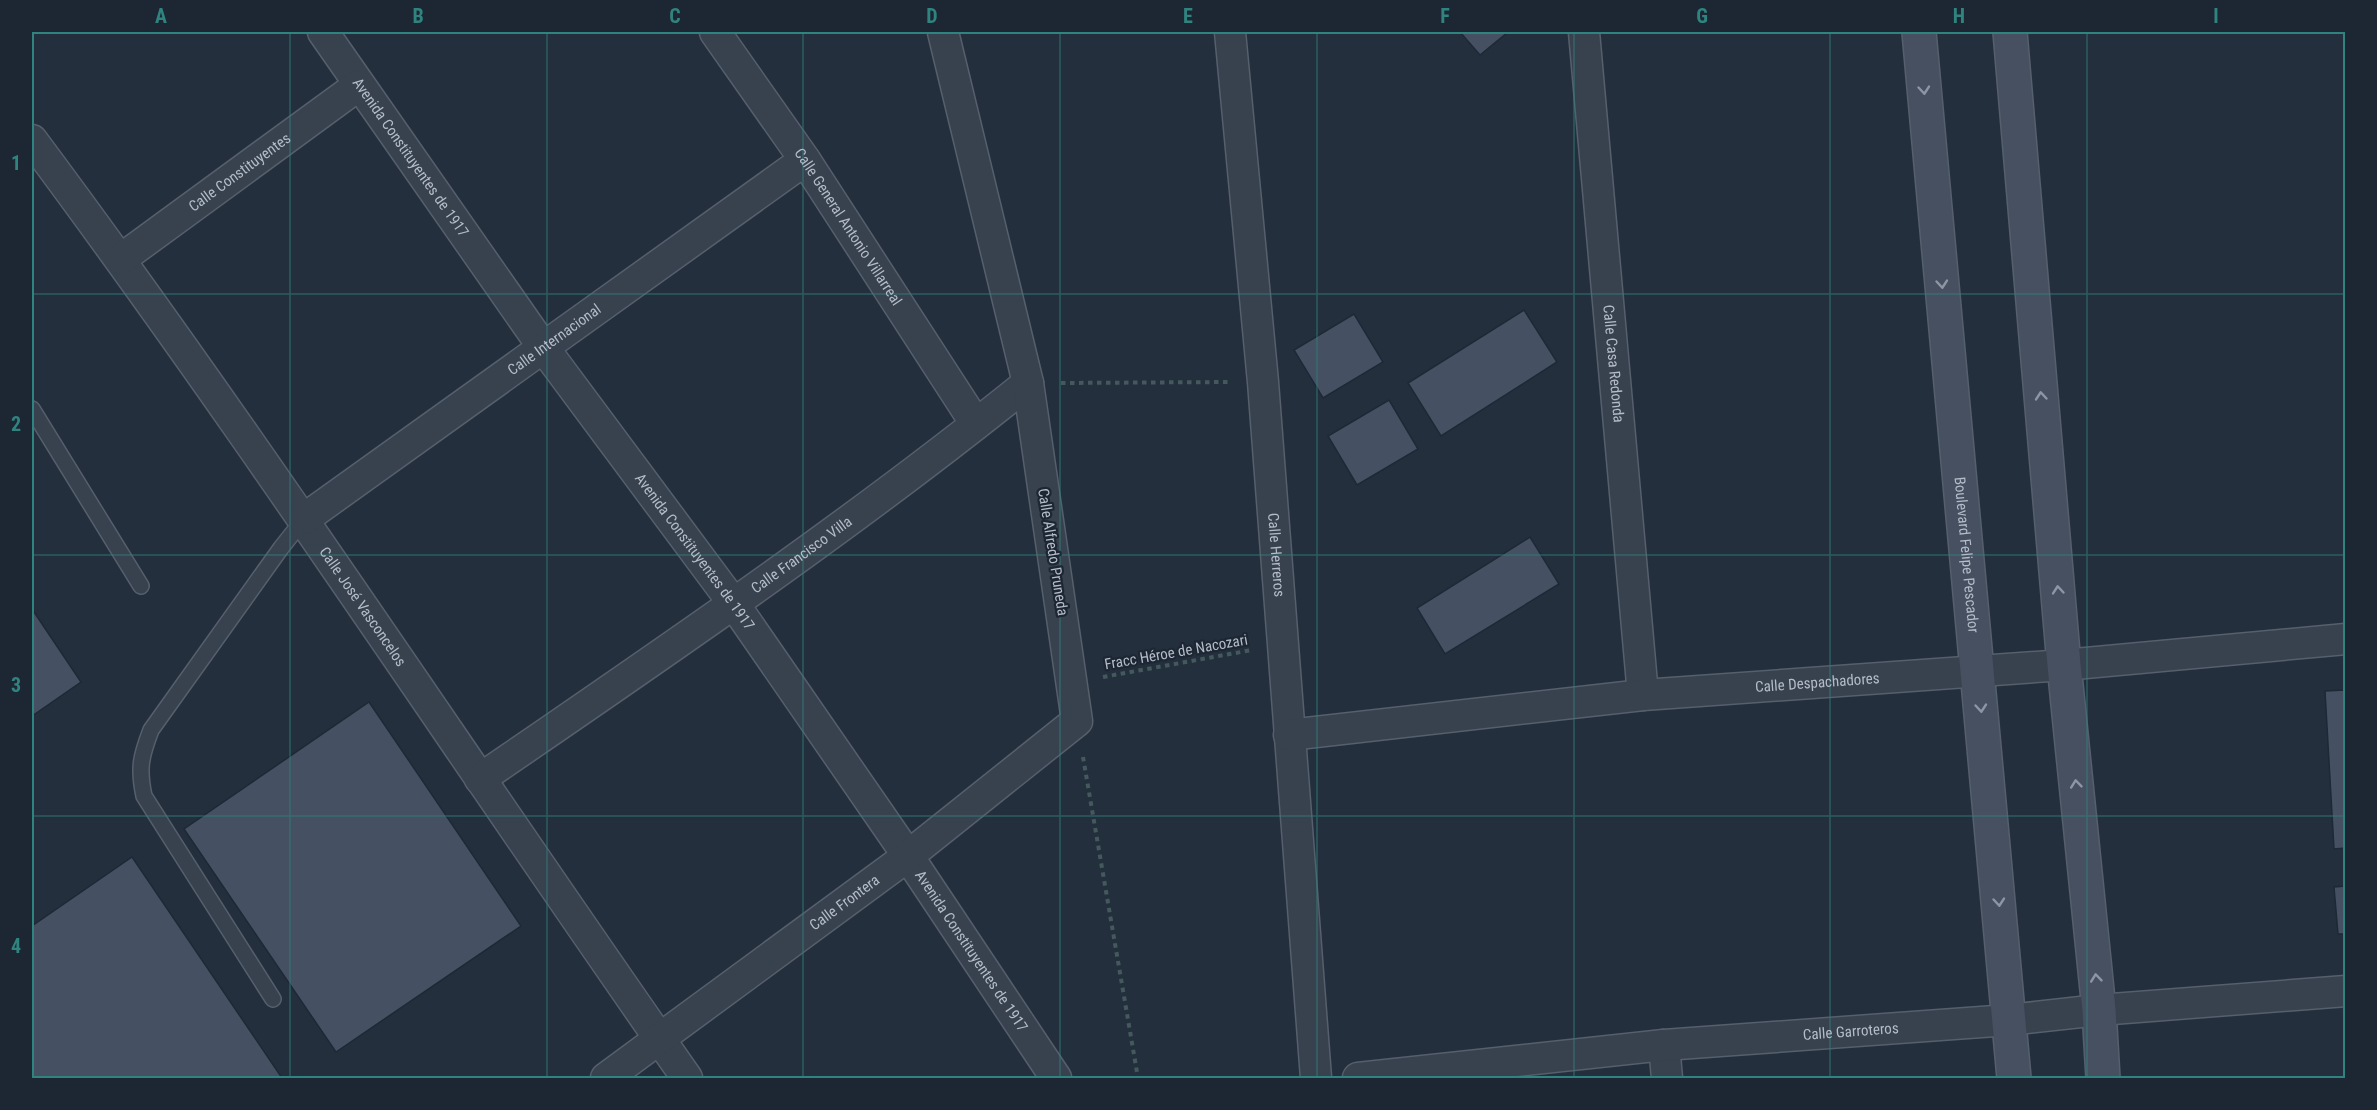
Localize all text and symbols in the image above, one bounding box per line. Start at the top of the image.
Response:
text: A [155,4,167,28]
text: B [412,4,424,28]
text: C [669,4,681,28]
text: D [926,4,938,28]
text: E [1183,4,1193,28]
text: F [1440,4,1450,28]
text: G [1696,4,1708,28]
text: H [1953,4,1965,28]
text: I [2213,4,2219,28]
street label: Avenida Constituyentes de 1917 [349,74,472,240]
one-way arrow [1918,85,1931,94]
street label: Calle Constituyentes [185,129,294,215]
street label: Calle General Antonio Villarreal [791,145,906,309]
text: 1 [11,151,21,175]
one-way arrow [1935,279,1948,289]
street label: Calle Internacional [504,300,604,379]
street label: Calle Casa Redonda [1599,304,1628,423]
one-way arrow [2035,391,2048,400]
text: 2 [11,412,21,436]
street label: Avenida Constituyentes de 1917 [631,470,758,633]
street label: Boulevard Felipe Pescador [1950,476,1983,634]
street label: Calle Alfredo Pruneda [1034,487,1072,617]
street label: Calle Francisco Villa [748,512,855,597]
street label: Calle Herreros [1264,512,1288,598]
street label: Calle José Vasconcelos [315,543,410,670]
one-way arrow [2052,586,2065,595]
street label: Fracc Héroe de Nacozari [1103,631,1249,673]
street label: Calle Despachadores [1754,669,1880,696]
text: 3 [11,673,21,697]
one-way arrow [1974,704,1987,713]
one-way arrow [2070,780,2083,789]
street label: Avenida Constituyentes de 1917 [911,867,1032,1035]
street label: Calle Frontera [806,871,883,934]
one-way arrow [1992,898,2005,907]
text: 4 [11,934,21,958]
one-way arrow [2090,974,2103,983]
street label: Calle Garroteros [1802,1019,1899,1044]

